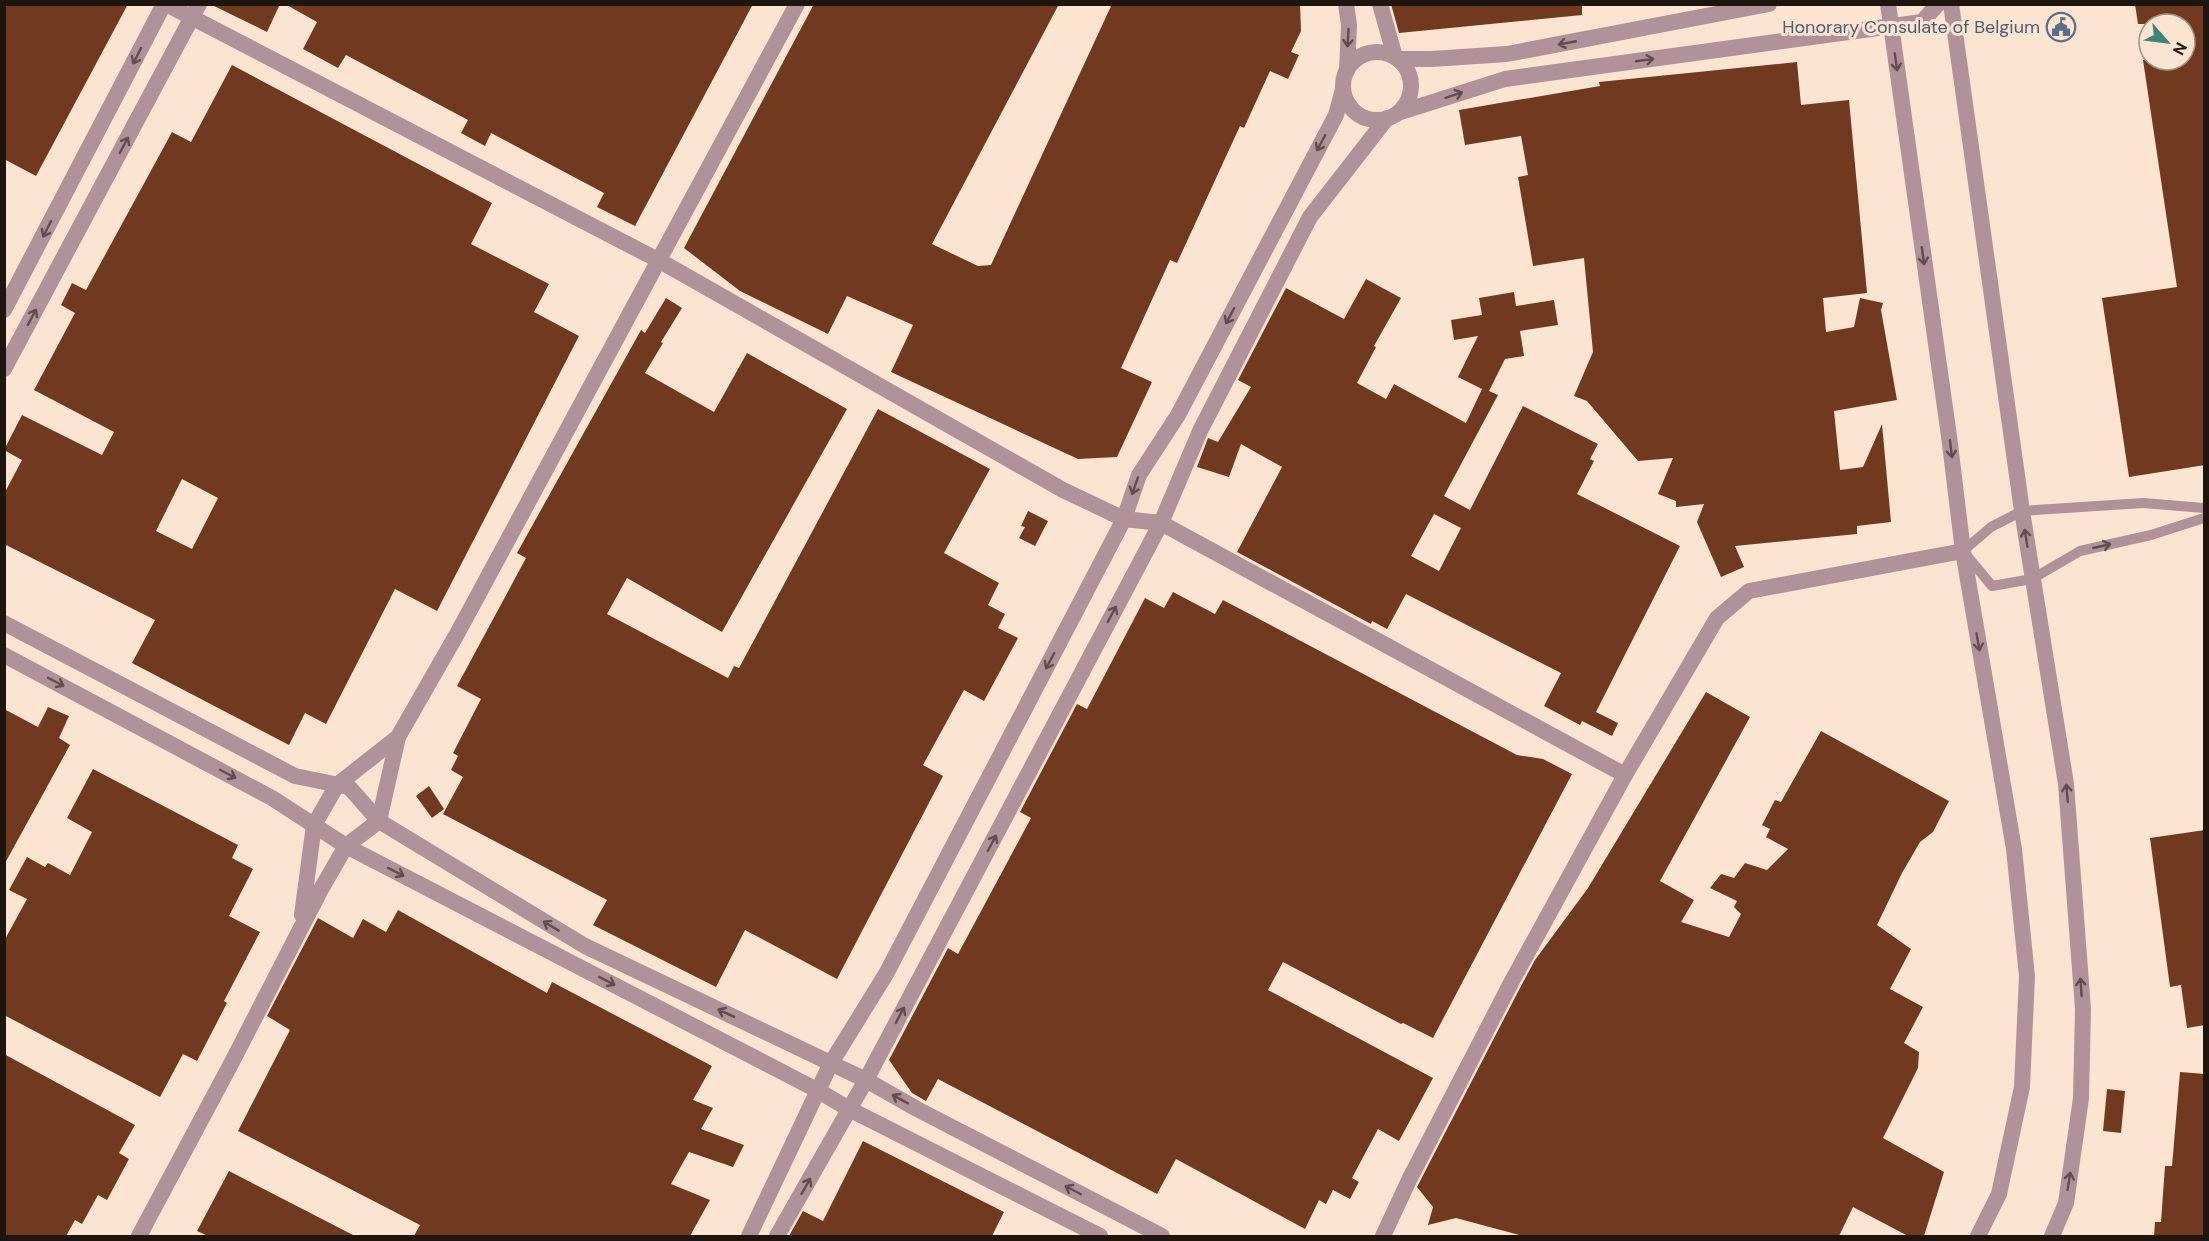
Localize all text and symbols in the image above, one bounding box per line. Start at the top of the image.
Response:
public building icon: Honorary Consulate of Belgium [2045,11,2077,43]
north arrow [2137,12,2197,72]
place label: Honorary Consulate of Belgium [1782,15,2040,39]
one-way arrow [1343,27,1354,47]
one-way arrow [1557,38,1577,49]
text: N [2168,39,2192,59]
one-way arrow [131,47,142,65]
one-way arrow [1890,52,1901,72]
one-way arrow [1634,54,1654,65]
one-way arrow [1444,89,1463,100]
one-way arrow [1315,134,1327,151]
one-way arrow [118,137,130,154]
one-way arrow [41,220,52,238]
one-way arrow [1918,245,1929,265]
one-way arrow [1224,307,1236,325]
one-way arrow [26,309,38,326]
one-way arrow [1945,438,1956,458]
one-way arrow [1129,476,1140,494]
one-way arrow [2020,529,2031,548]
one-way arrow [2092,540,2111,552]
one-way arrow [1107,606,1118,624]
one-way arrow [1973,631,1984,651]
one-way arrow [1044,651,1055,669]
one-way arrow [47,676,64,688]
one-way arrow [219,768,236,780]
one-way arrow [2061,783,2072,803]
one-way arrow [986,834,998,852]
one-way arrow [387,867,405,878]
one-way arrow [543,919,560,931]
one-way arrow [598,975,615,987]
one-way arrow [2075,978,2086,998]
one-way arrow [717,1006,735,1018]
one-way arrow [895,1006,907,1024]
one-way arrow [892,1093,910,1104]
one-way arrow [2063,1172,2074,1191]
one-way arrow [800,1178,812,1195]
one-way arrow [1064,1184,1082,1196]

